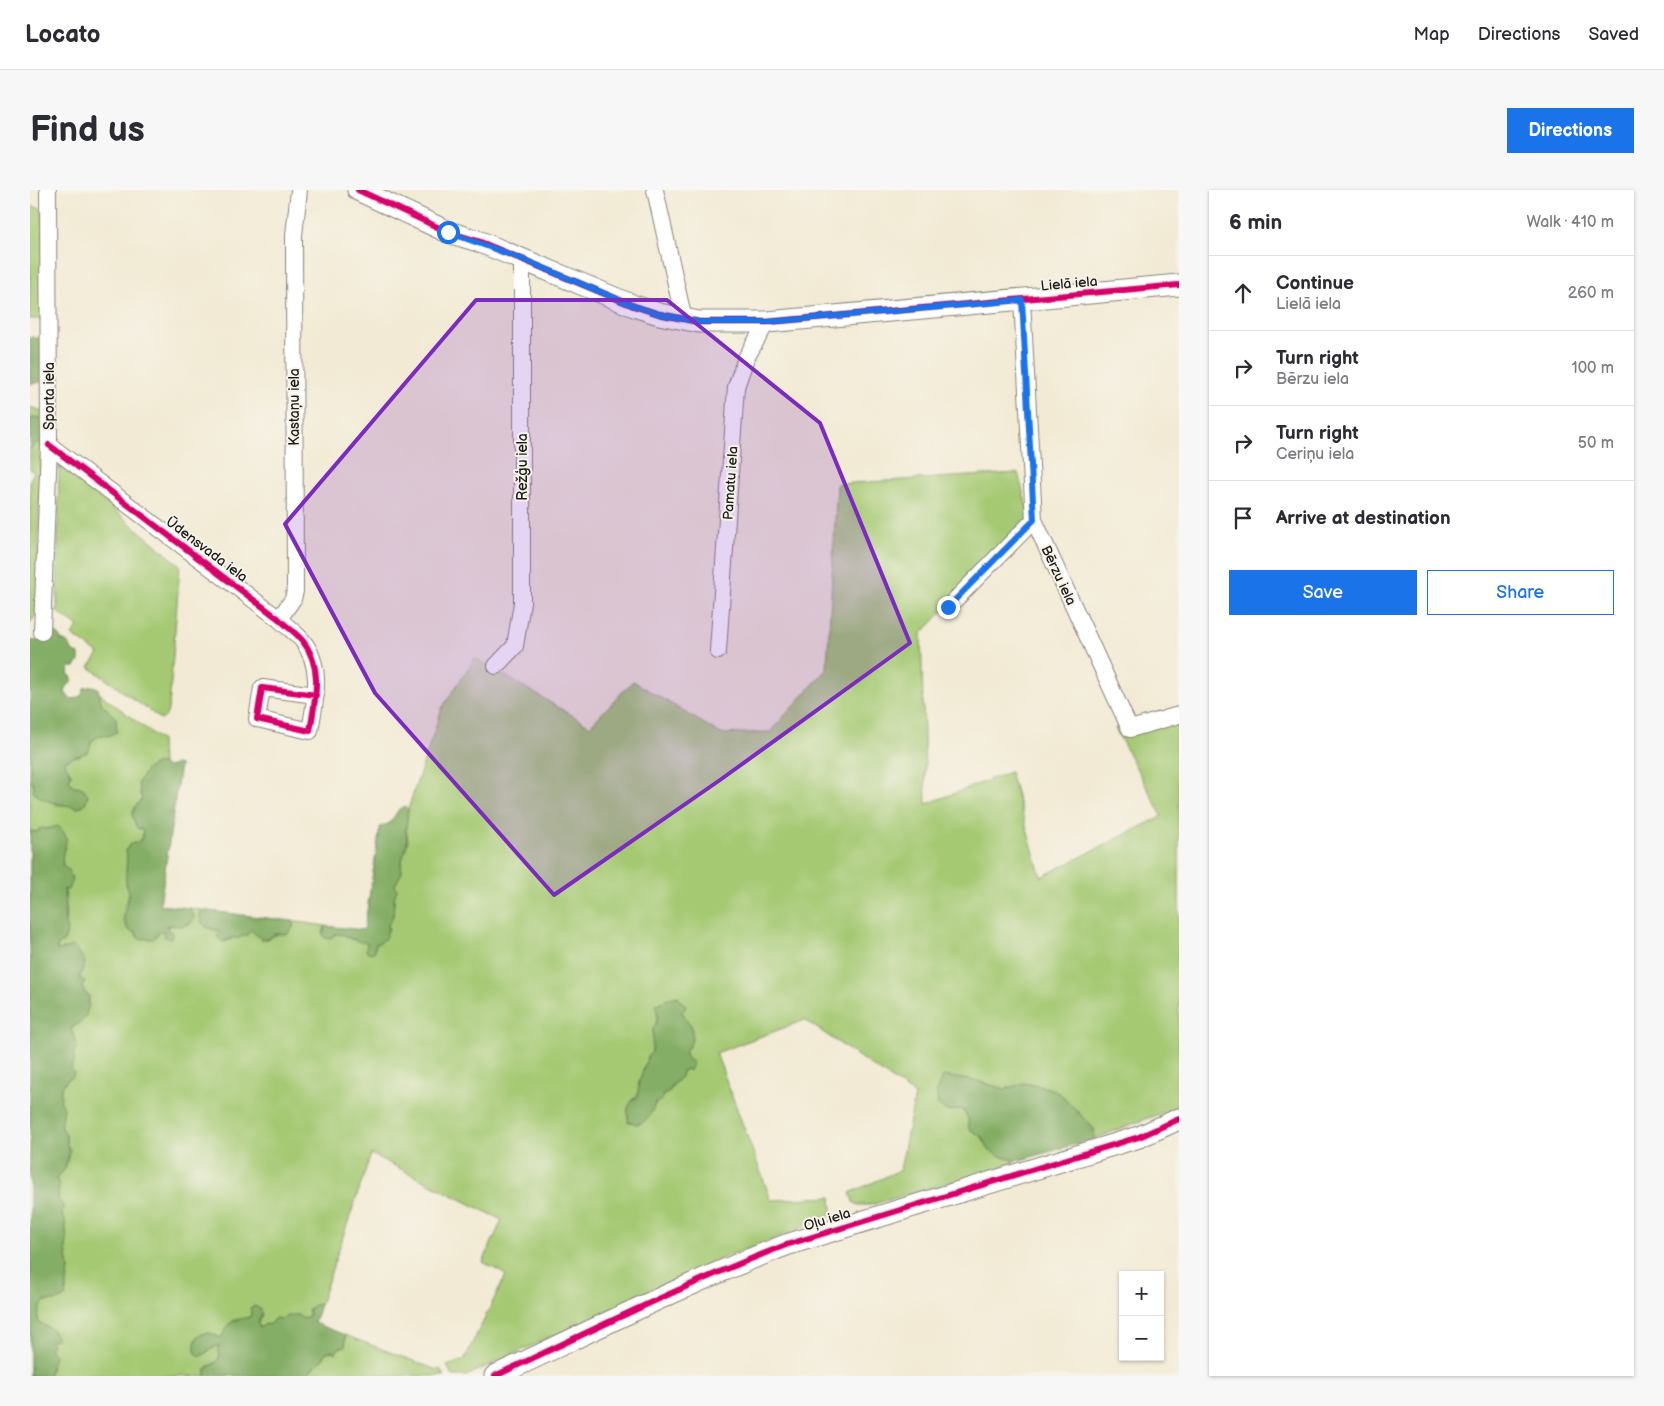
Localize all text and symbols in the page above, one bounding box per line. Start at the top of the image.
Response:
text: Locato [25,20,100,49]
text: Map [1414,24,1450,45]
text: Directions [1478,24,1560,45]
text: Saved [1588,24,1639,45]
button: Directions [1507,108,1634,153]
text: Find us [30,109,145,152]
text: 6 min [1229,210,1282,235]
text: Walk · 410 m [1527,213,1614,232]
route start [437,221,460,244]
text: Continue [1276,272,1354,295]
street label: Lielā iela [1040,273,1098,294]
icon: ahead [1229,279,1257,307]
text: 260 m [1568,284,1614,303]
text: Lielā iela [1276,295,1341,314]
text: Turn right [1276,347,1359,370]
icon: right [1229,354,1257,382]
text: 100 m [1571,359,1614,378]
street label: Sporta iela [41,362,58,430]
street label: Kastaņu iela [286,368,303,446]
text: Bērzu iela [1276,370,1349,389]
text: Turn right [1276,422,1359,445]
icon: right [1229,429,1257,457]
street label: Režģu iela [514,433,531,501]
text: 50 m [1578,434,1614,453]
street label: Pamatu iela [719,445,742,521]
text: Ceriņu iela [1276,445,1354,464]
icon: arrive [1229,504,1257,532]
text: Arrive at destination [1276,507,1451,530]
street label: Ūdensvada iela [162,512,252,586]
street label: Bērzu iela [1037,543,1080,608]
button: Save [1229,570,1417,615]
button: Share [1427,570,1614,615]
route end [937,596,960,619]
street label: Oļu iela [802,1204,853,1235]
map controls [1119,1271,1164,1361]
button: + [1119,1271,1164,1316]
button: − [1119,1316,1164,1361]

